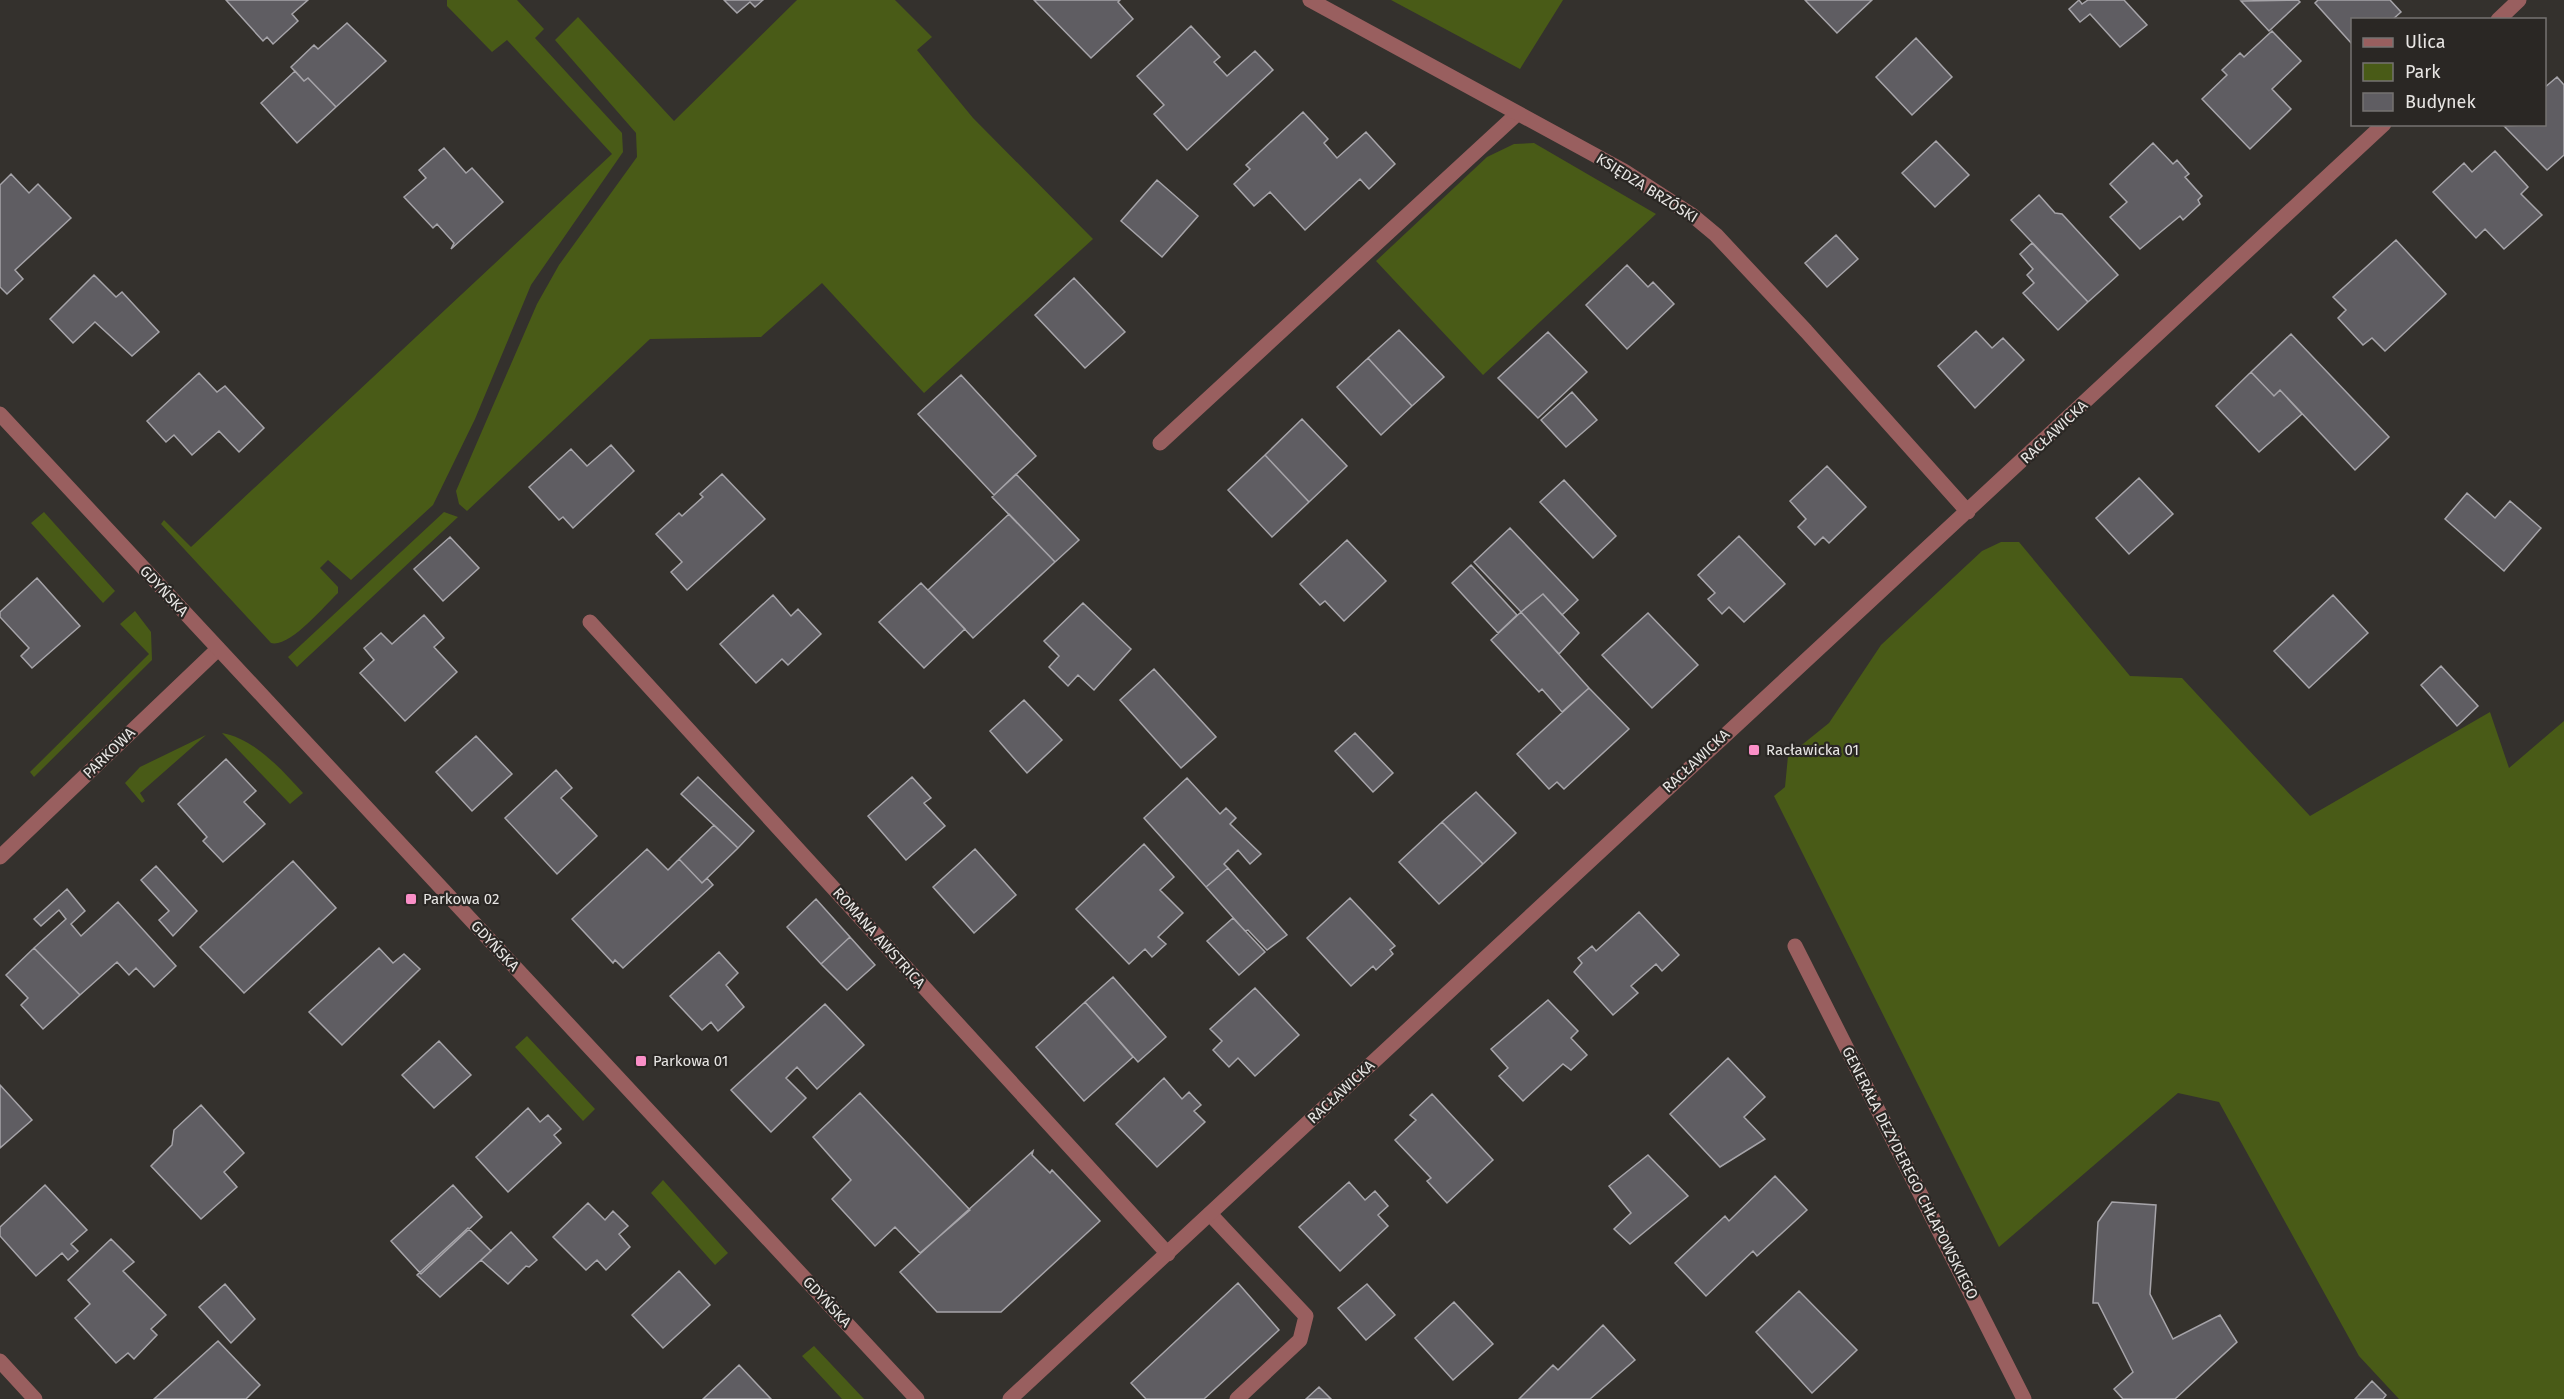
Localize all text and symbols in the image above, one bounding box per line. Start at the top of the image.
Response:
legend [2351,18,2546,126]
text: Ulica [2405,31,2445,53]
text: Park [2405,61,2441,83]
text: Budynek [2405,91,2476,113]
street label: KSIĘDZA BRZÓSKI [1593,150,1701,226]
street label: RACŁAWICKA [2017,396,2091,468]
street label: GDYŃSKA [136,562,192,620]
street label: PARKOWA [79,724,139,782]
street label: RACŁAWICKA [1659,725,1733,797]
place label: Racławicka 01 [1766,741,1859,759]
marker: Racławicka 01 [1747,743,1761,757]
street label: ROMANA AWSTRICA [829,884,929,992]
place label: Parkowa 02 [423,890,499,908]
marker: Parkowa 02 [404,892,418,906]
street label: GDYŃSKA [467,917,523,975]
street label: GENERAŁA DEZYDEREGO CHŁAPOWSKIEGO [1838,1044,1982,1302]
place label: Parkowa 01 [653,1052,728,1070]
marker: Parkowa 01 [634,1054,648,1068]
street label: RACŁAWICKA [1304,1056,1378,1128]
street label: GDYŃSKA [799,1273,855,1331]

